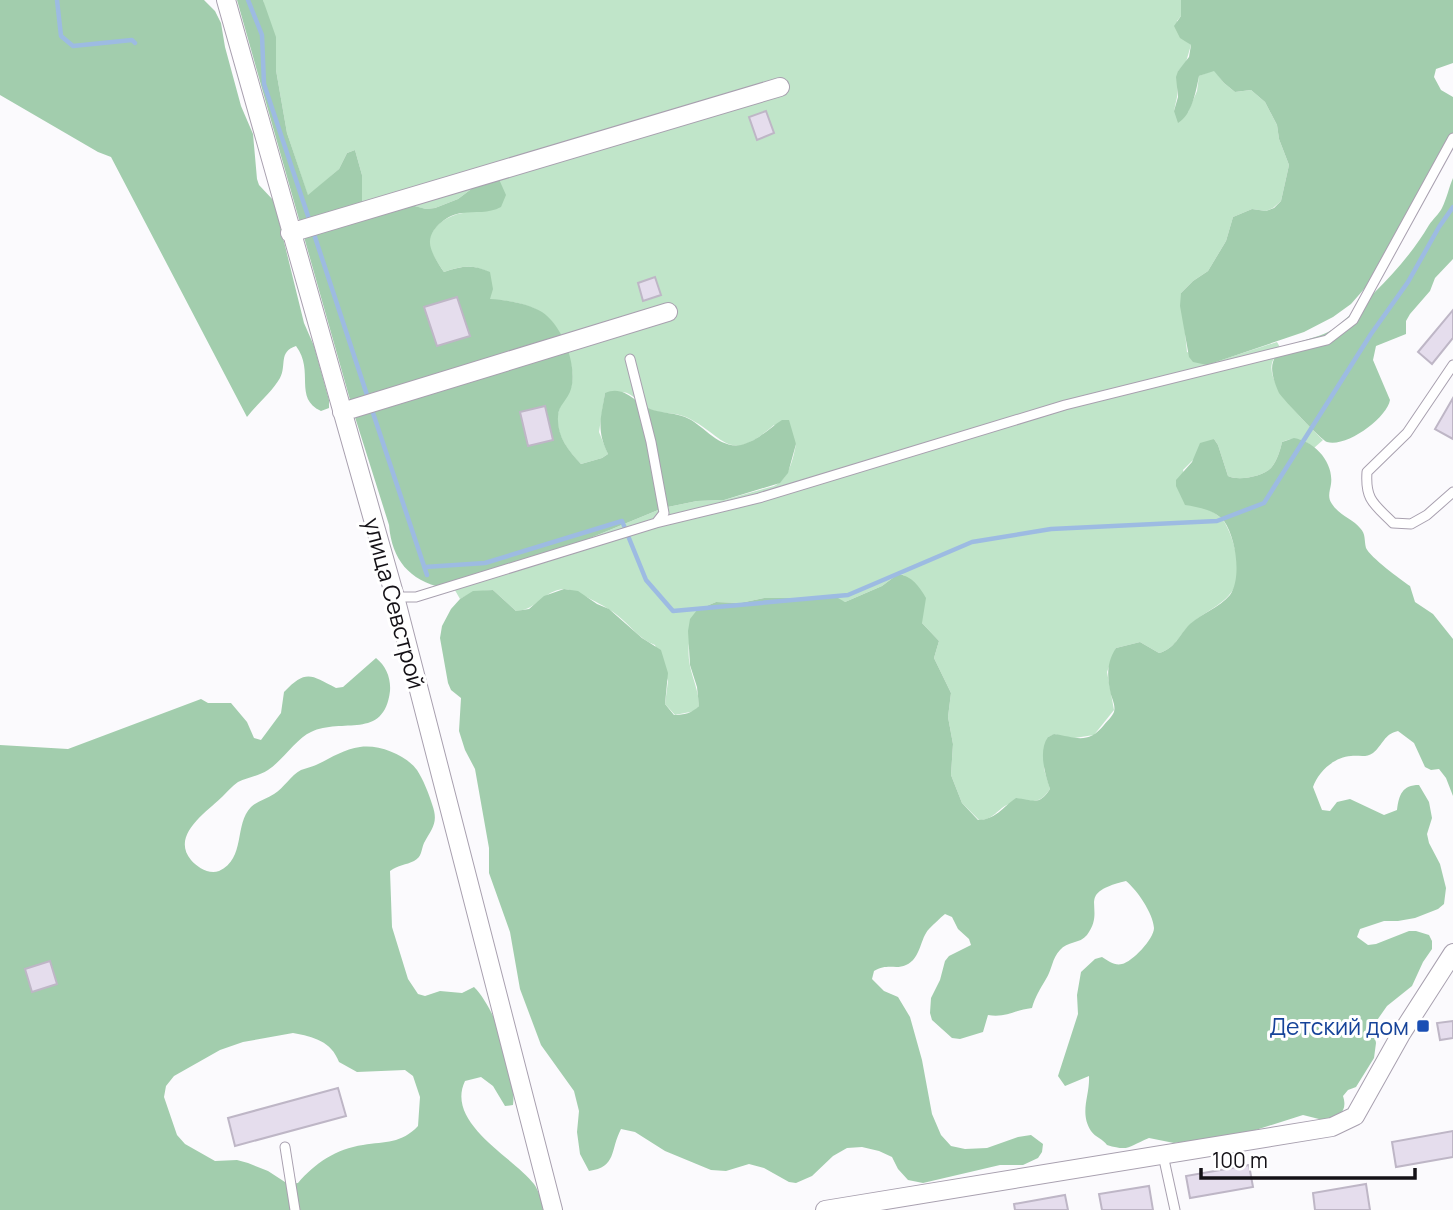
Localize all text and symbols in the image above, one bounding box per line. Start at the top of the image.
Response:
street label: улица Севстрой [357,514,433,692]
place label: Детский дом [1269,1010,1409,1042]
marker: Детский дом [1415,1018,1431,1034]
scale bar [1201,1136,1414,1180]
text: 100 m [1212,1146,1268,1174]

